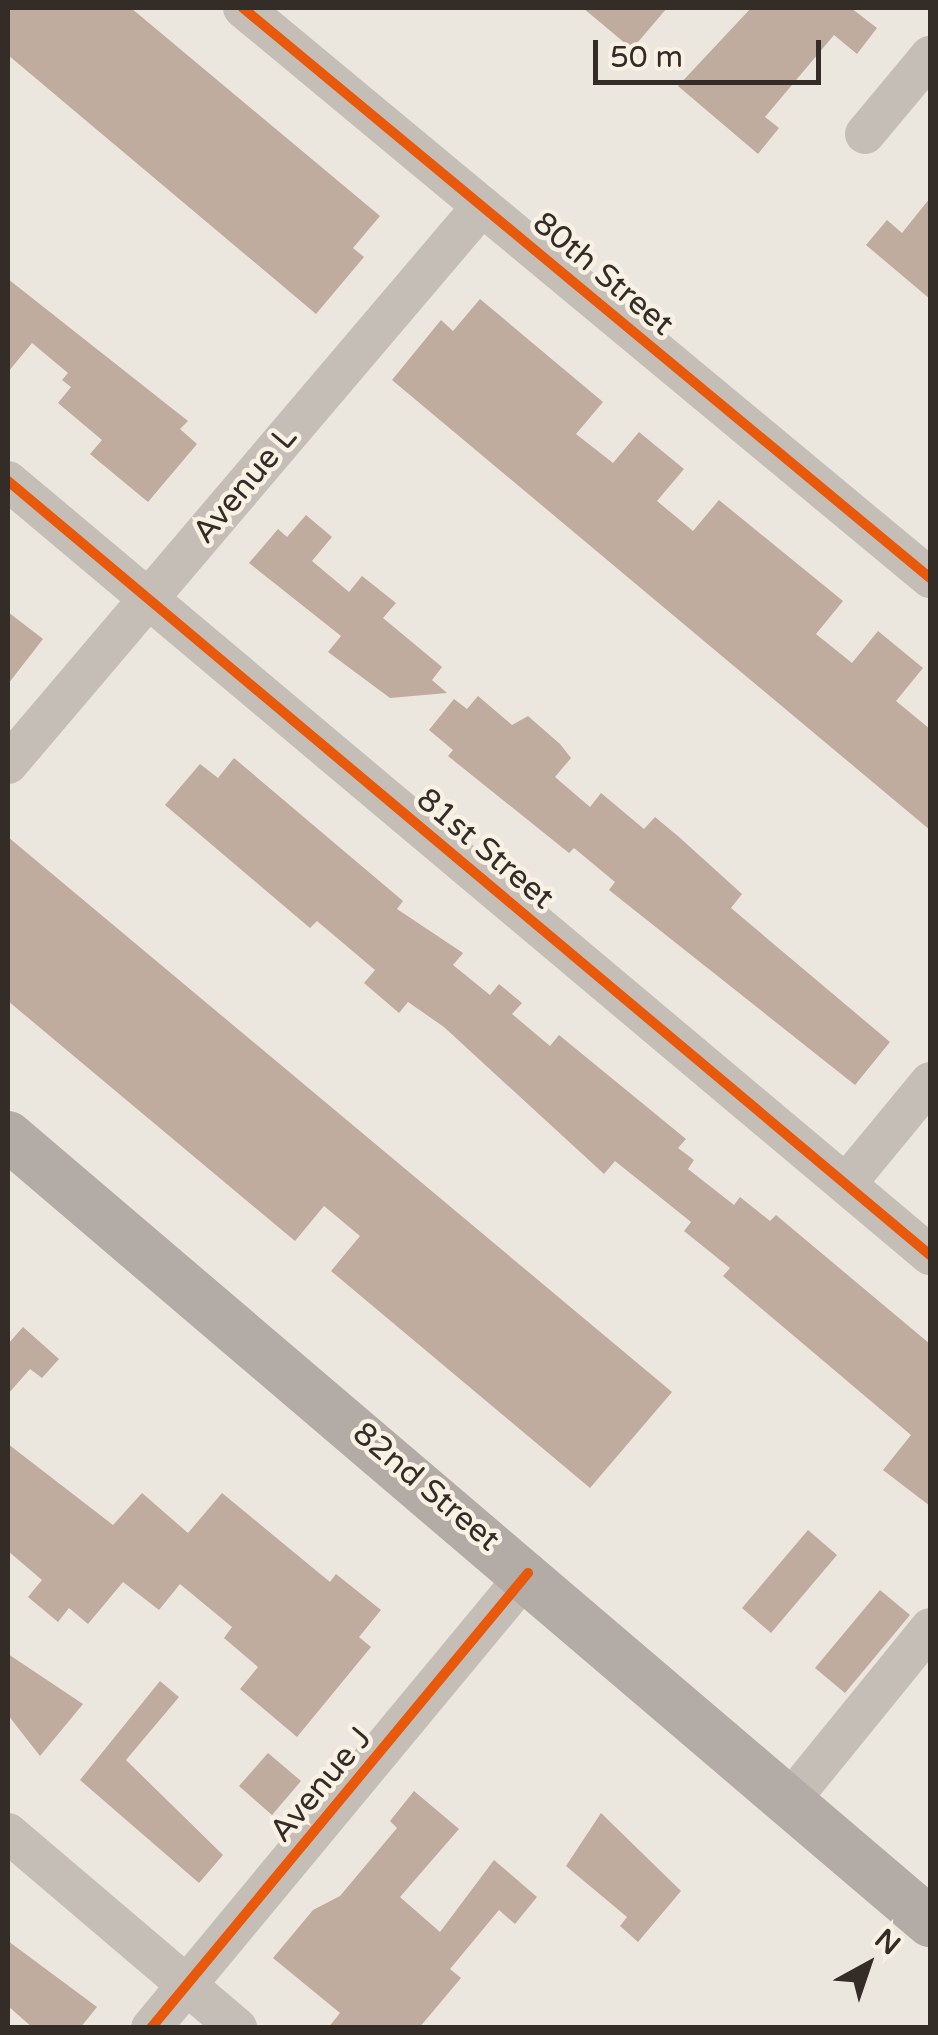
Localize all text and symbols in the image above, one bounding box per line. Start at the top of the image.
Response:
scale bar [598,20,826,82]
text: 50 m [610,39,683,76]
street label: 80th Street [525,204,681,344]
street label: Avenue L [185,419,305,551]
street label: 81st Street [409,780,561,918]
street label: 82nd Street [345,1415,507,1559]
street label: Avenue J [262,1720,380,1850]
north arrow [818,1915,918,2015]
text: N [868,1922,907,1962]

